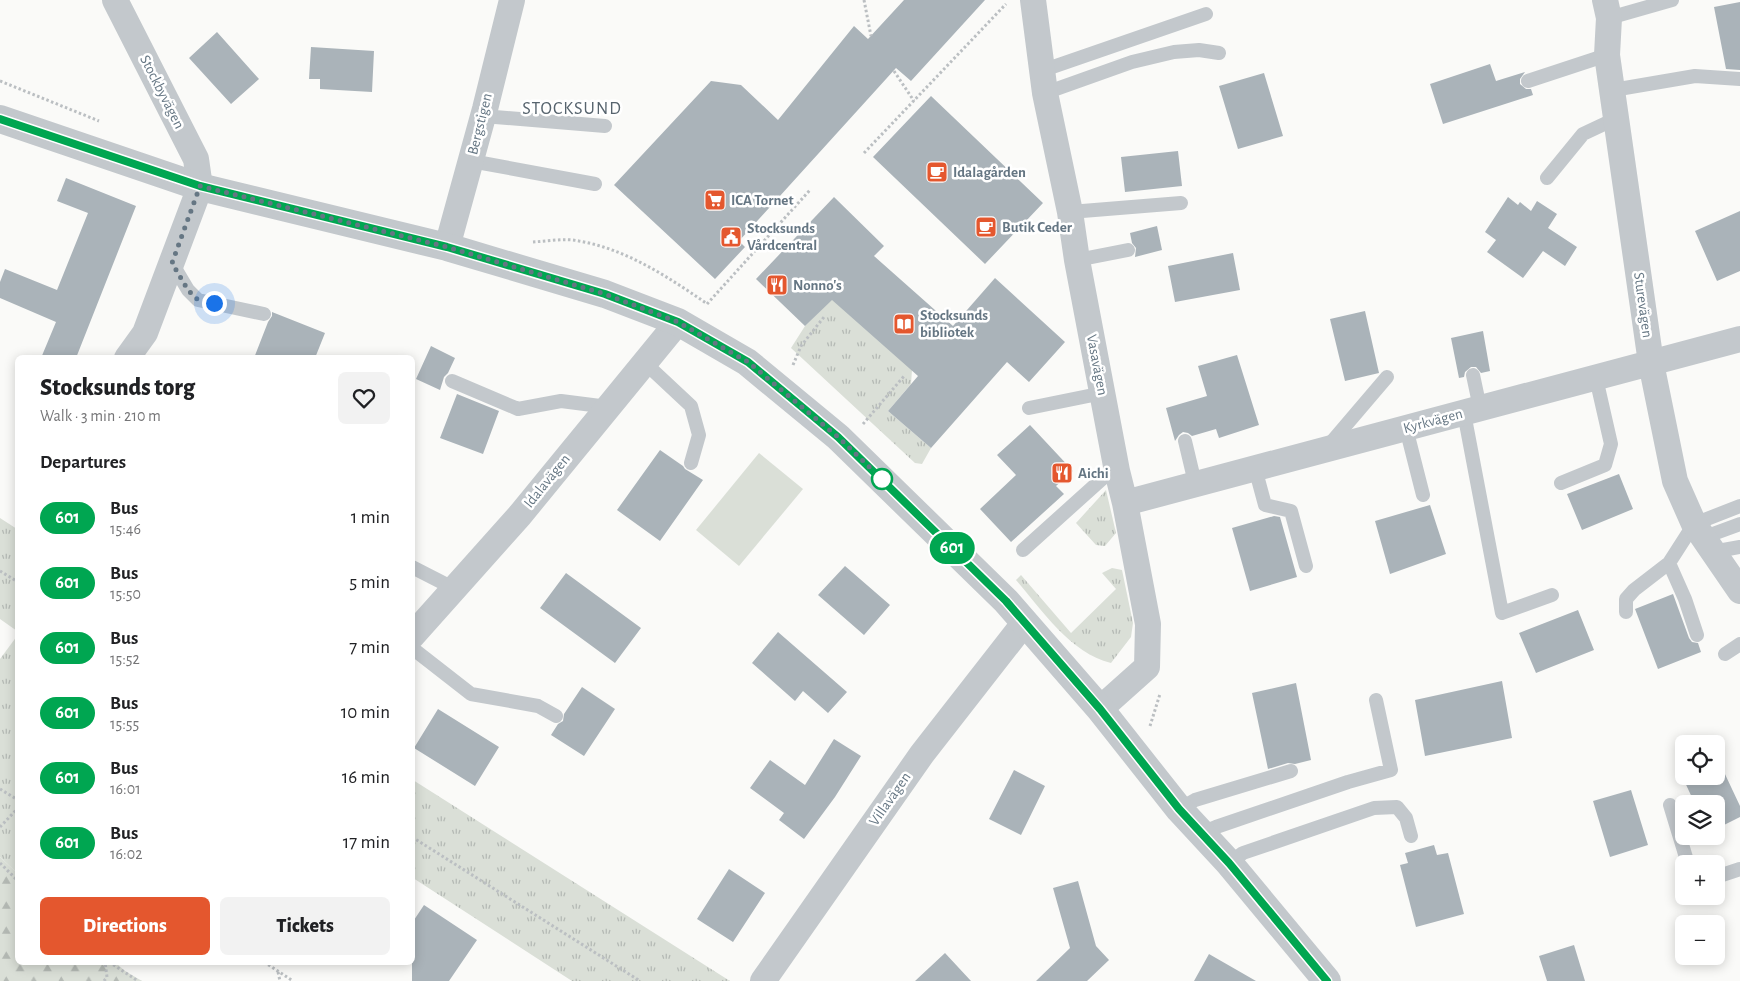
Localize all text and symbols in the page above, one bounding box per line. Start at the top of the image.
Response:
street label: Stockbyvägen [137,53,187,131]
street label: Bergstigen [465,92,495,156]
district label: STOCKSUND [522,100,622,118]
cafe icon: Idalagården [925,160,949,184]
place label: Idalagården [953,165,1026,180]
supermarket icon: ICA Tornet [703,188,727,212]
place label: ICA Tornet [731,193,793,208]
cafe icon: Butik Ceder [974,215,998,239]
place label: Butik Ceder [1002,220,1073,235]
place label: Stocksunds Vårdcentral [747,221,817,253]
public building icon: Stocksunds Vårdcentral [719,225,743,249]
street label: Sturevägen [1631,271,1655,339]
restaurant icon: Nonno's [765,273,789,297]
place label: Nonno's [793,278,842,293]
your location [202,291,227,316]
place label: Stocksunds bibliotek [920,308,988,340]
library icon: Stocksunds bibliotek [892,312,916,336]
street label: Vasavägen [1084,333,1110,397]
button: heart [338,372,390,424]
text: Stocksunds torg [40,376,195,400]
street label: Kyrkvägen [1402,406,1464,436]
text: Walk · 3 min · 210 m [40,408,161,424]
street label: Idalavägen [521,451,573,511]
text: Departures [40,453,126,472]
restaurant icon: Aichi [1050,461,1074,485]
place label: Aichi [1078,466,1109,481]
unlabelled marker [871,468,893,490]
text: Bus [110,499,138,518]
text: 1 min [351,508,390,527]
text: 601 [55,509,80,527]
text: 15:46 [110,521,141,537]
line badge: 601 [923,532,981,564]
text: 601 [940,539,964,557]
text: Bus [110,564,138,583]
text: 5 min [349,573,390,592]
text: 601 [55,574,80,592]
text: 15:50 [110,586,141,602]
text: Bus [110,629,138,648]
text: 7 min [349,638,390,657]
text: 601 [55,639,80,657]
text: 15:52 [110,651,140,667]
text: Bus [110,694,138,713]
text: 10 min [341,703,390,722]
text: 601 [55,704,80,722]
text: 15:55 [110,716,139,732]
map controls [1675,735,1725,965]
button: locate [1675,735,1725,785]
text: Bus [110,759,138,778]
text: 16 min [342,768,390,787]
text: 601 [55,769,80,787]
street label: Villavägen [866,770,914,828]
text: 16:01 [110,781,141,797]
button: layers [1675,795,1725,845]
text: Bus [110,824,138,843]
text: 17 min [343,833,390,852]
text: 601 [55,834,80,852]
text: 16:02 [110,846,142,862]
button: + [1675,855,1725,905]
button: Directions [40,897,210,955]
button: Tickets [220,897,390,955]
button: − [1675,915,1725,965]

